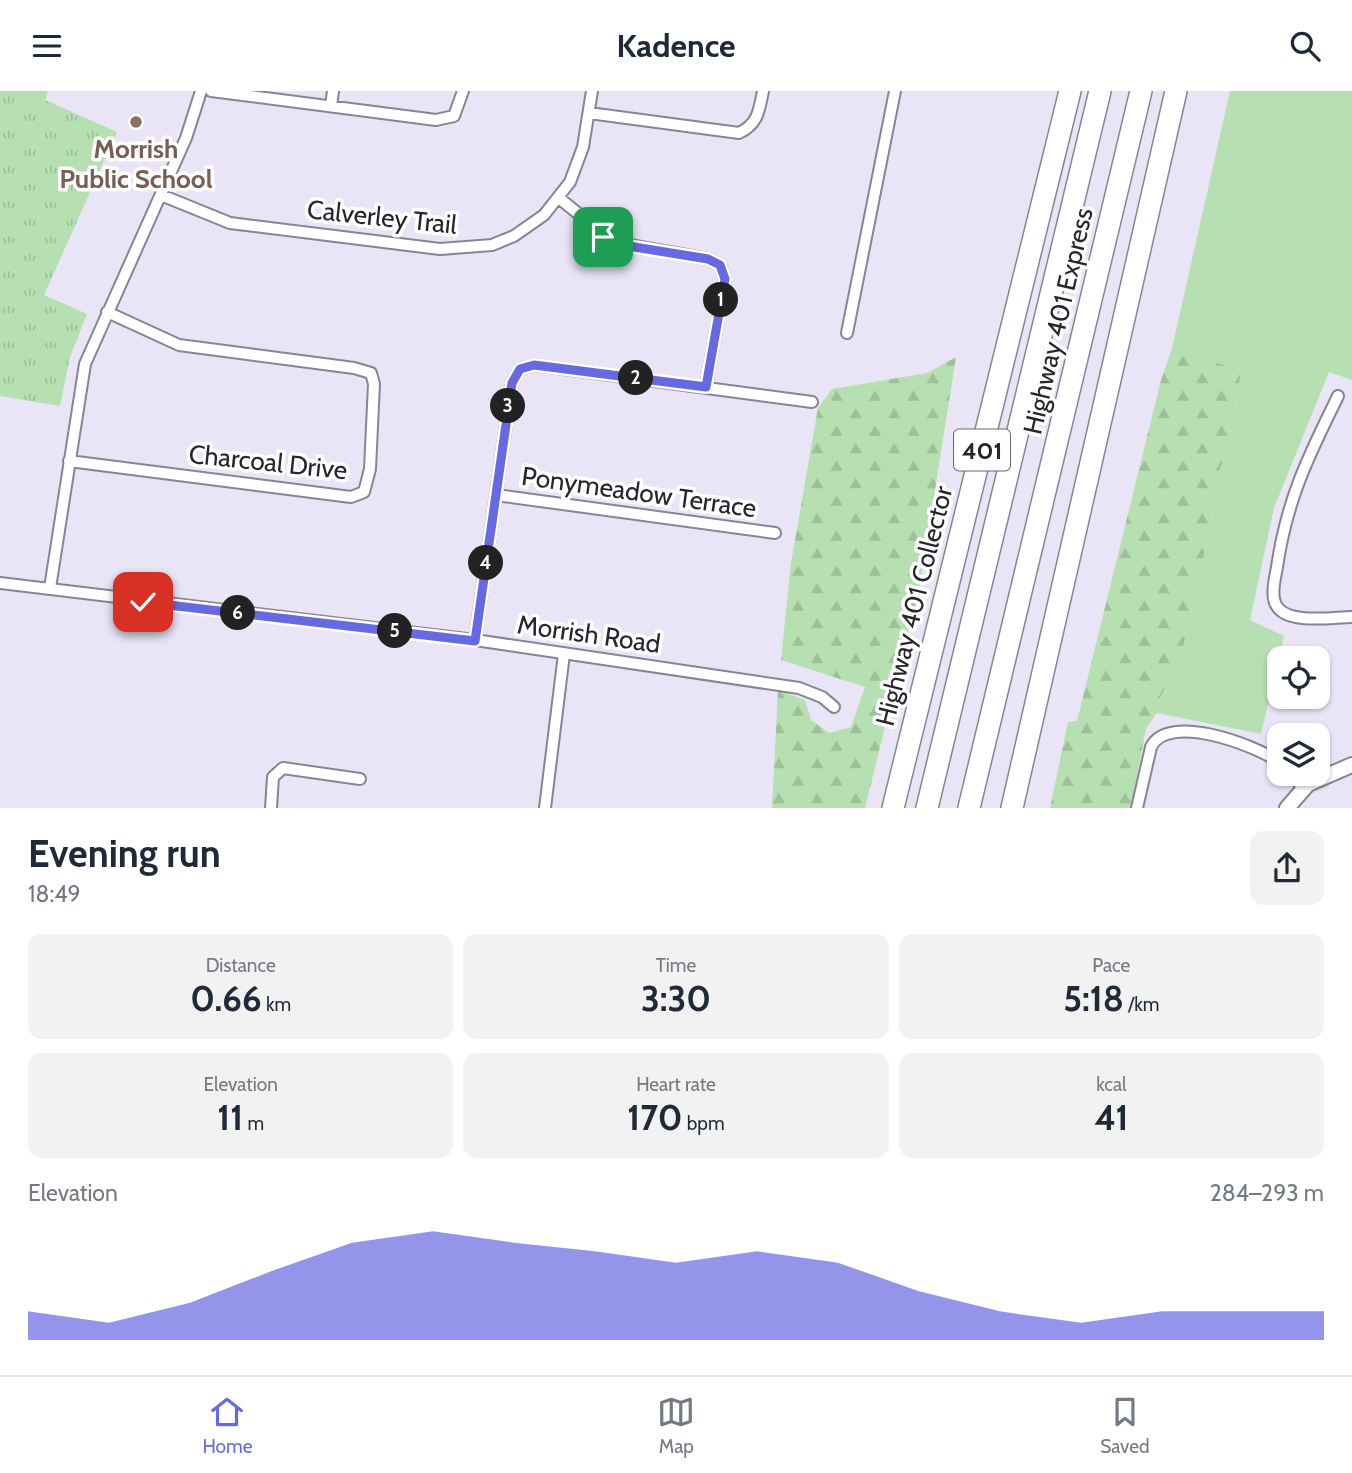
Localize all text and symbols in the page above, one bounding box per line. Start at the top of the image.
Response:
text: Kadence [616,26,736,65]
icon: menu [28,27,66,65]
icon: search [1286,27,1324,65]
marker: Morrish Public School [128,114,144,130]
place label: Morrish Public School [59,133,213,195]
street label: Calverley Trail [306,193,458,241]
street label: Highway 401 Express [1016,204,1100,437]
pin [573,207,633,267]
icon: arrive [584,218,622,256]
pin: 1 [704,283,738,318]
text: 1 [717,288,724,311]
pin: 2 [618,361,654,395]
text: 2 [630,366,641,389]
pin: 3 [490,389,526,423]
text: 3 [502,394,513,417]
road number: 401 [954,429,1010,471]
street label: Charcoal Drive [187,438,349,486]
street label: Ponymeadow Terrace [520,460,758,524]
street label: Highway 401 Collector [869,482,959,729]
pin: 4 [468,545,504,581]
text: 4 [480,551,491,574]
pin [113,572,173,632]
icon: check [124,583,162,621]
pin: 6 [220,595,256,631]
text: 6 [232,601,243,624]
street label: Morrish Road [515,608,663,660]
pin: 5 [378,613,412,649]
text: 5 [389,619,400,642]
map controls [1267,646,1330,786]
button: locate [1267,646,1330,709]
button: layers [1267,723,1330,786]
text: Evening run [28,830,221,877]
button: share [1250,831,1324,905]
text: 18:49 [28,880,81,908]
text: Distance [206,954,276,977]
text: Time [656,954,696,977]
text: Pace [1092,954,1130,977]
text: 0.66 [190,977,262,1020]
text: 3:30 [641,977,711,1020]
text: 5:18 [1063,977,1124,1020]
text: km [262,993,291,1016]
text: /km [1124,993,1159,1016]
text: Elevation [204,1073,278,1096]
text: Heart rate [636,1073,716,1096]
text: kcal [1096,1073,1126,1096]
text: 11 [217,1096,243,1139]
text: 170 [627,1096,683,1139]
text: 41 [1094,1096,1129,1139]
text: m [243,1112,264,1135]
text: bpm [683,1112,725,1135]
text: Elevation [28,1179,118,1207]
text: 284–293 m [1210,1179,1324,1207]
tab: Home [202,1393,252,1458]
tab: Map [657,1393,695,1458]
tab: Saved [1100,1393,1150,1458]

